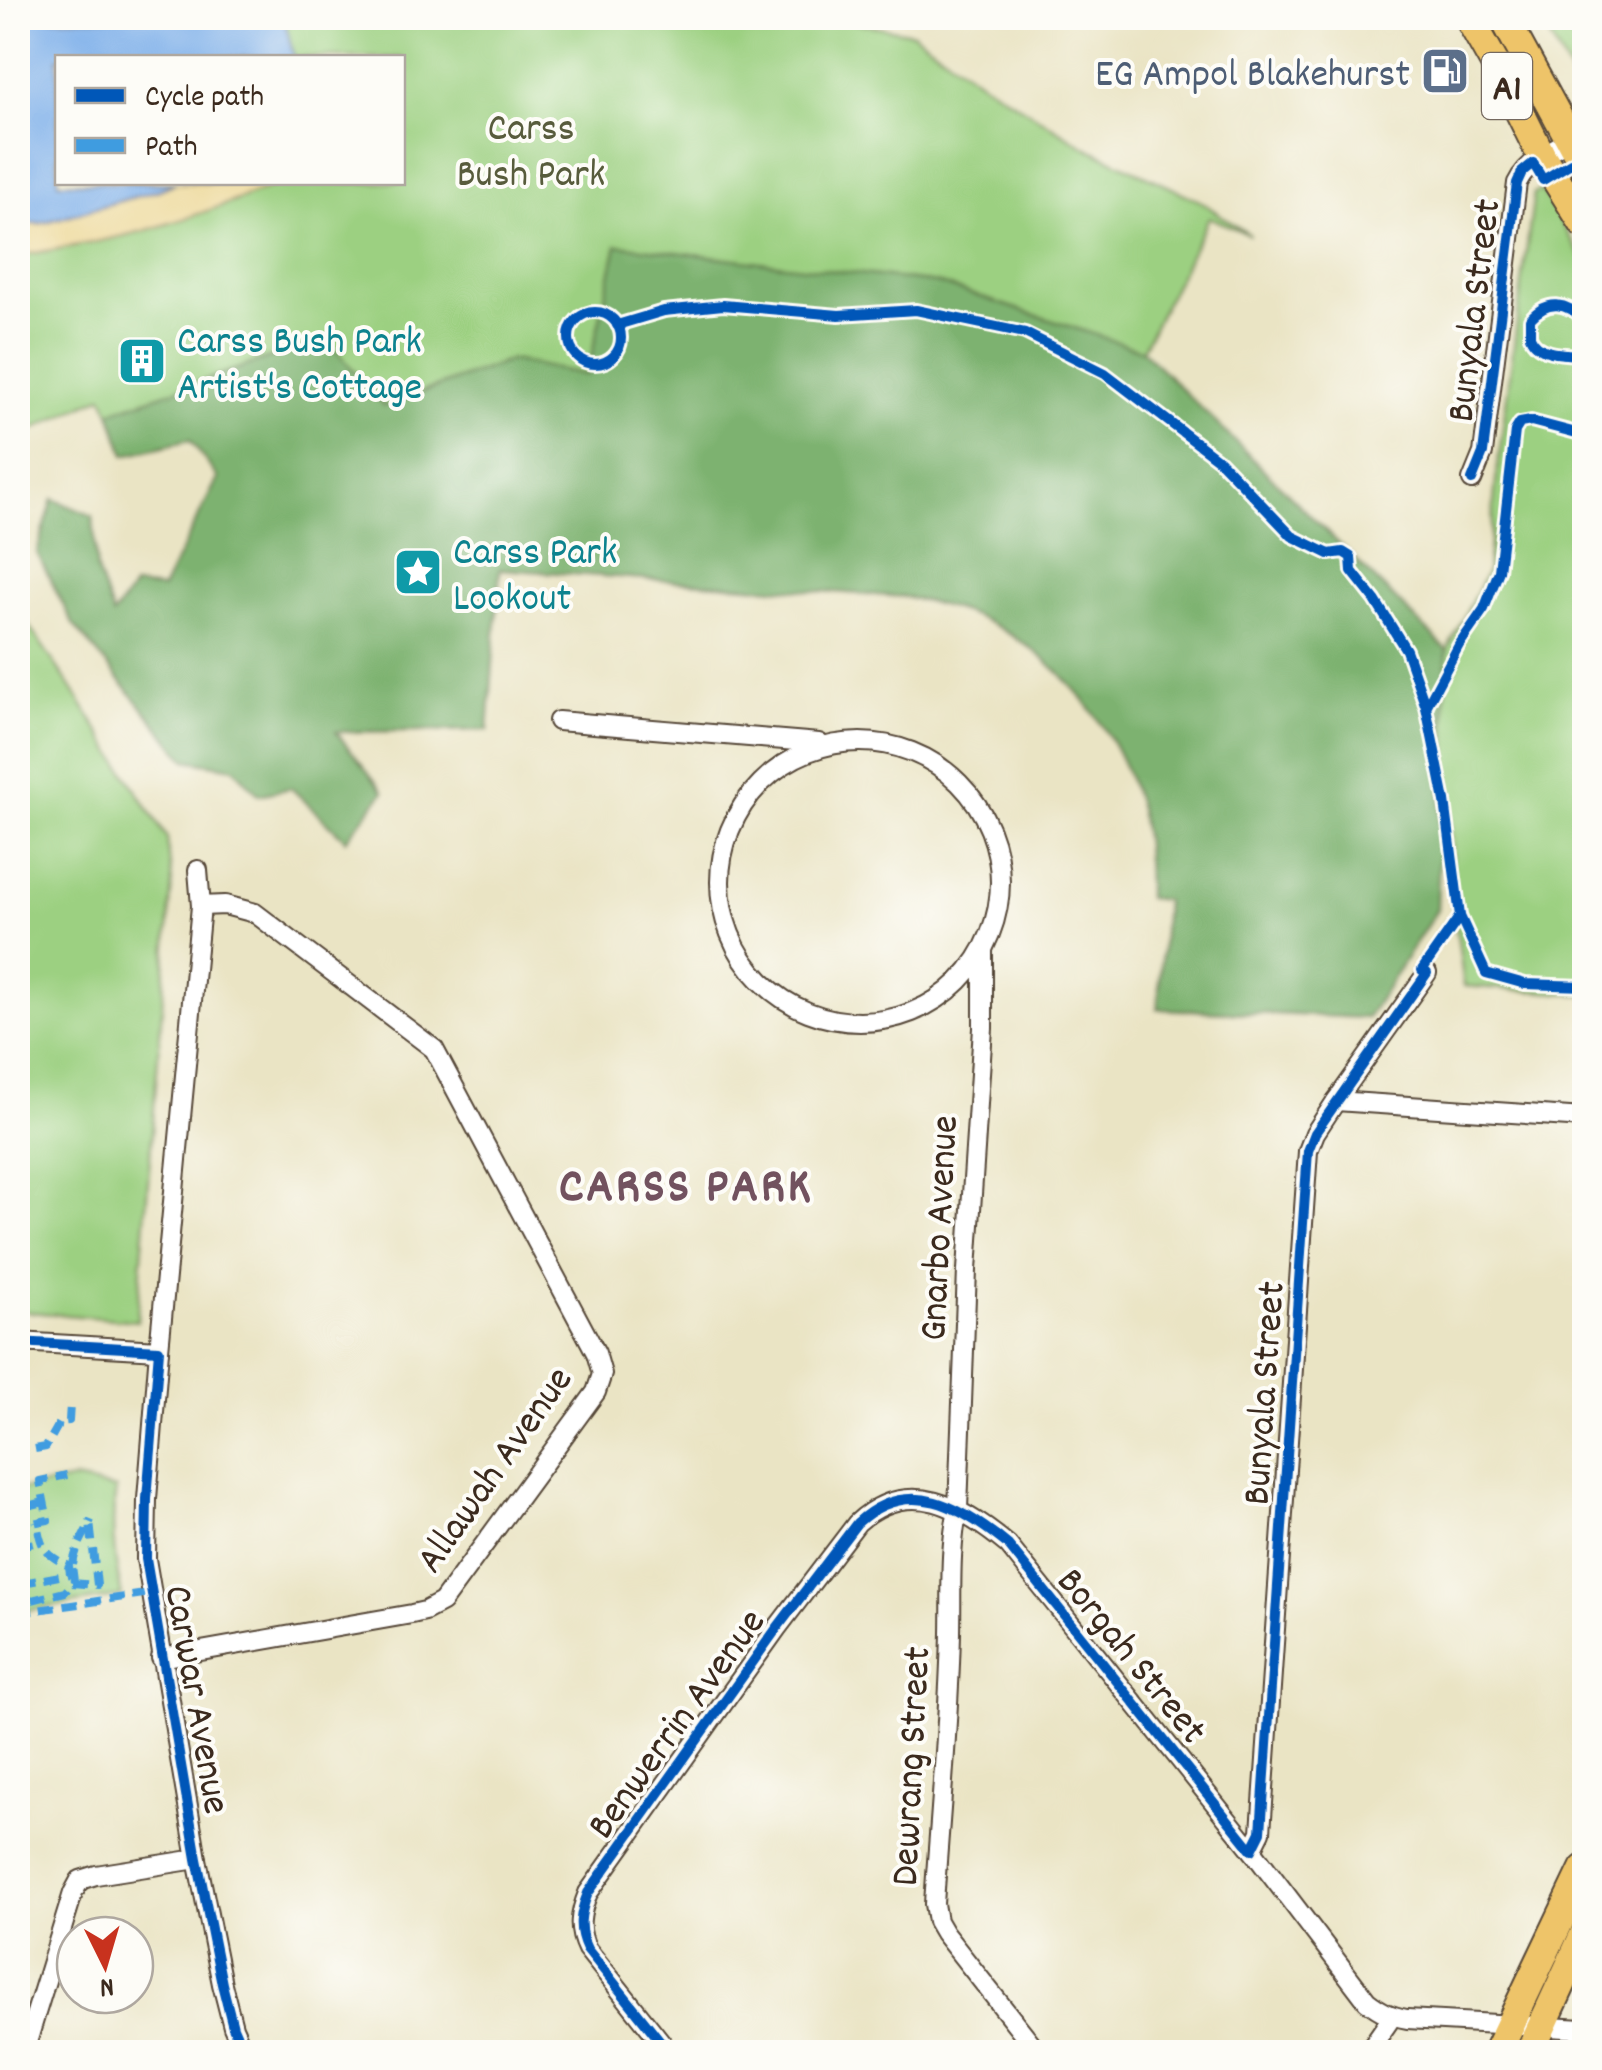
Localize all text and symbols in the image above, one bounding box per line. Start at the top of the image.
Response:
fuel station icon: EG Ampol Blakehurst [1419,45,1471,97]
place label: EG Ampol Blakehurst [1095,49,1410,106]
road number: A1 [1482,53,1532,119]
legend [55,55,405,185]
text: Cycle path [145,78,264,121]
park label: Carss Bush Park [457,103,605,206]
text: Path [145,128,198,171]
street label: Bunyala Street [1435,196,1519,426]
place label: Carss Bush Park Artist's Cottage [177,316,422,419]
building icon: Carss Bush Park Artist's Cottage [116,335,168,387]
place label: Carss Park Lookout [453,527,617,630]
place icon: Carss Park Lookout [392,546,444,598]
street label: Gnarbo Avenue [908,1114,977,1343]
district label: CARSS PARK [559,1154,813,1226]
street label: Bunyala Street [1231,1280,1304,1507]
street label: Allawah Avenue [405,1357,590,1587]
street label: Borgah Street [1040,1558,1218,1759]
street label: Carwar Avenue [145,1581,242,1819]
street label: Benwerrin Avenue [576,1599,782,1853]
street label: Dewrang Street [880,1645,949,1888]
north arrow [55,1915,155,2015]
text: N [98,1964,115,2005]

